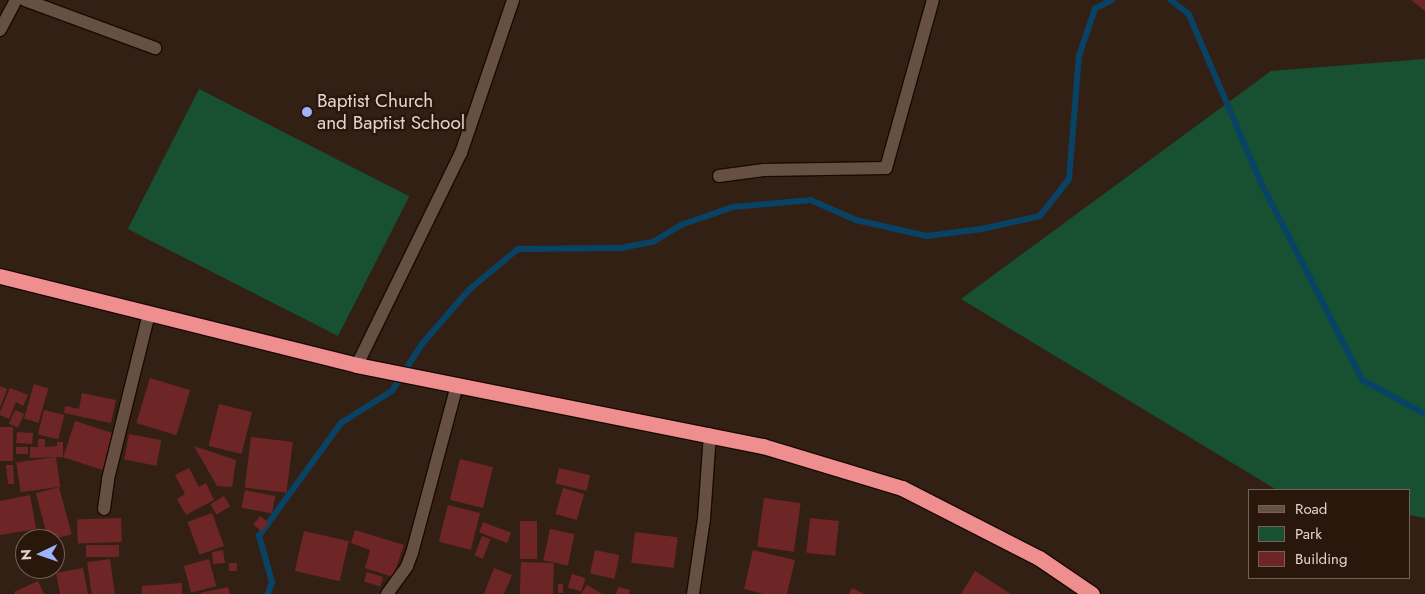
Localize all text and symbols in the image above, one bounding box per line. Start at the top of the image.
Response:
place label: Baptist Church and Baptist School [317,90,465,134]
marker: Baptist Church and Baptist School [301,106,313,118]
legend [1248,489,1410,579]
text: Road [1295,498,1327,520]
text: Park [1295,523,1322,545]
north arrow [15,529,65,579]
text: Building [1295,548,1347,570]
text: N [16,549,36,561]

